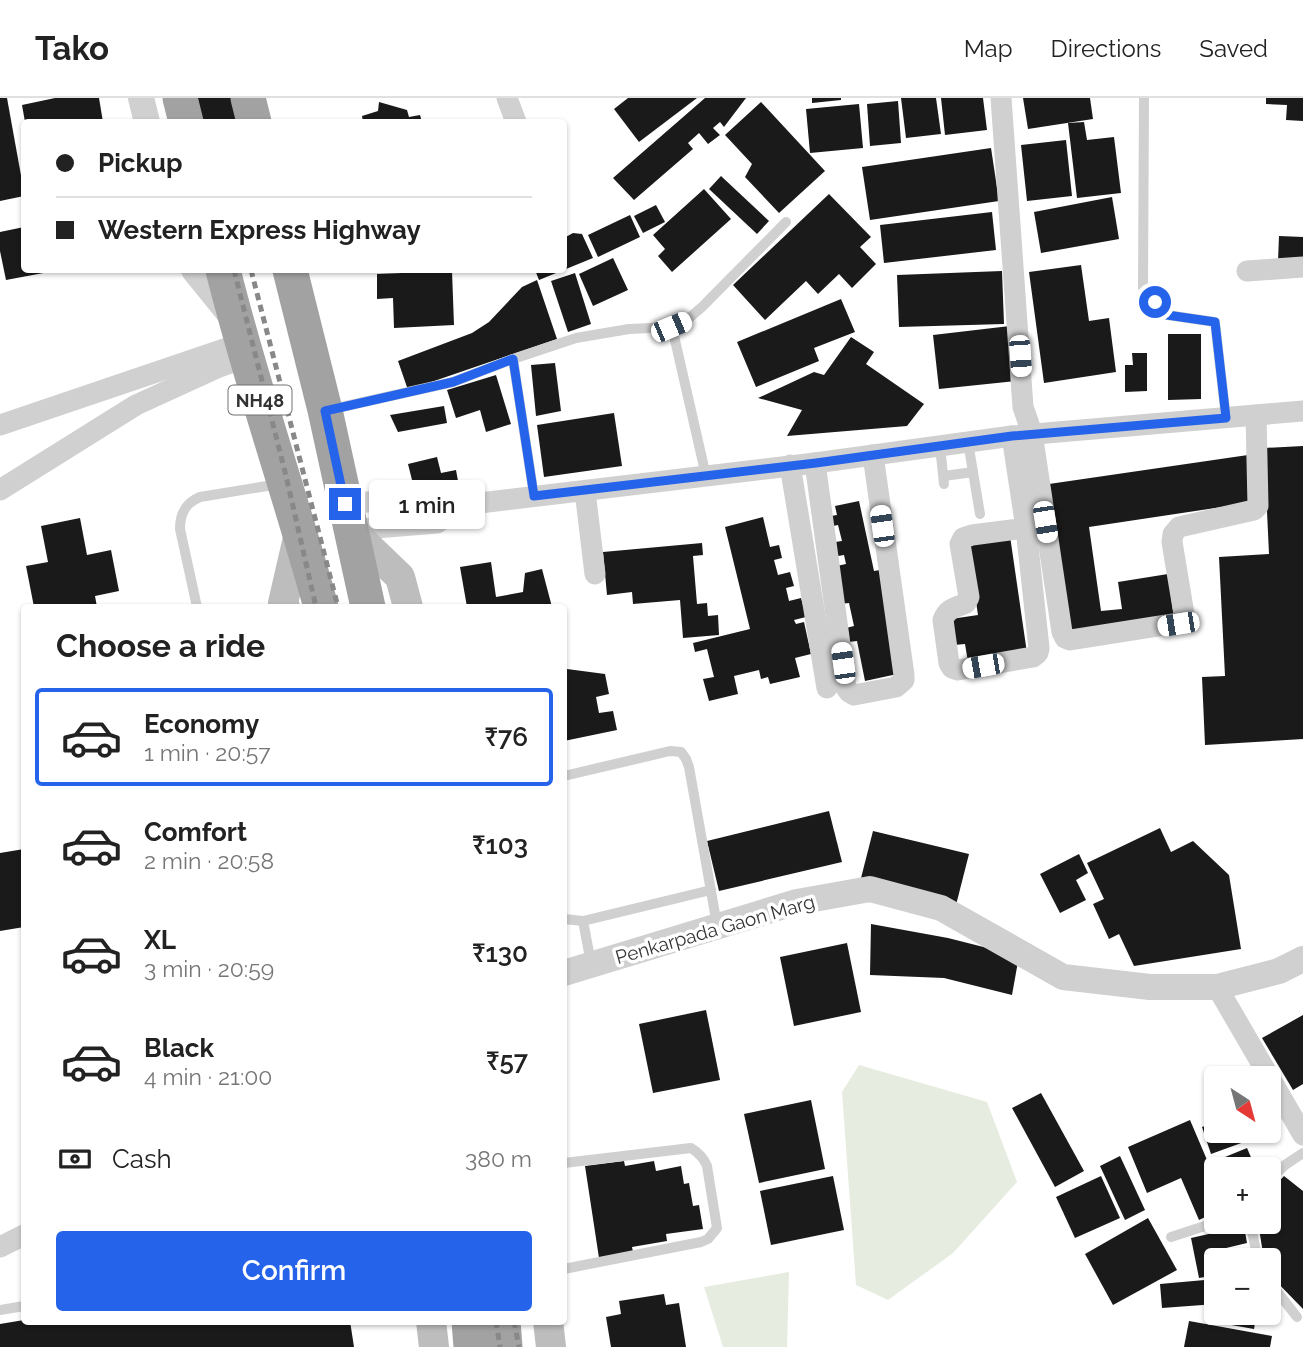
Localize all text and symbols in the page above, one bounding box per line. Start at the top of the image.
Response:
text: Tako [35,29,109,68]
text: Map [964,34,1013,63]
text: Directions [1051,34,1161,63]
text: Saved [1199,34,1268,63]
text: Pickup [98,148,183,178]
text: Western Express Highway [98,215,421,245]
route start [1139,286,1171,318]
car [648,309,695,345]
car [1009,334,1032,378]
road number: NH48 [229,386,292,414]
callout: 1 min [370,480,485,528]
route end [329,488,361,520]
text: 1 min [398,491,456,518]
car [1032,500,1059,544]
car [869,504,896,548]
car [1156,610,1201,638]
text: Choose a ride [56,627,265,664]
car [830,641,857,685]
car [961,652,1006,680]
icon: car [60,706,123,769]
text: Economy [144,709,259,739]
text: ₹76 [485,722,528,752]
text: 1 min · 20:57 [144,739,271,766]
icon: car [60,814,123,877]
text: Comfort [144,817,247,847]
text: ₹103 [472,830,528,860]
text: 2 min · 20:58 [144,847,274,874]
street label: Penkarpada Gaon Marg [613,890,817,968]
icon: car [60,922,123,985]
text: XL [144,925,176,955]
text: ₹130 [472,938,528,968]
text: 3 min · 20:59 [144,955,274,982]
icon: car [60,1030,123,1093]
text: Black [144,1033,214,1063]
text: ₹57 [486,1046,528,1076]
text: 4 min · 21:00 [144,1063,272,1090]
north arrow [1204,1066,1281,1143]
map controls [1204,1066,1281,1325]
icon: cash [56,1140,94,1178]
text: Cash [112,1144,172,1174]
text: 380 m [465,1145,532,1172]
button: + [1204,1157,1281,1234]
button: Confirm [56,1231,532,1311]
button: − [1204,1248,1281,1325]

